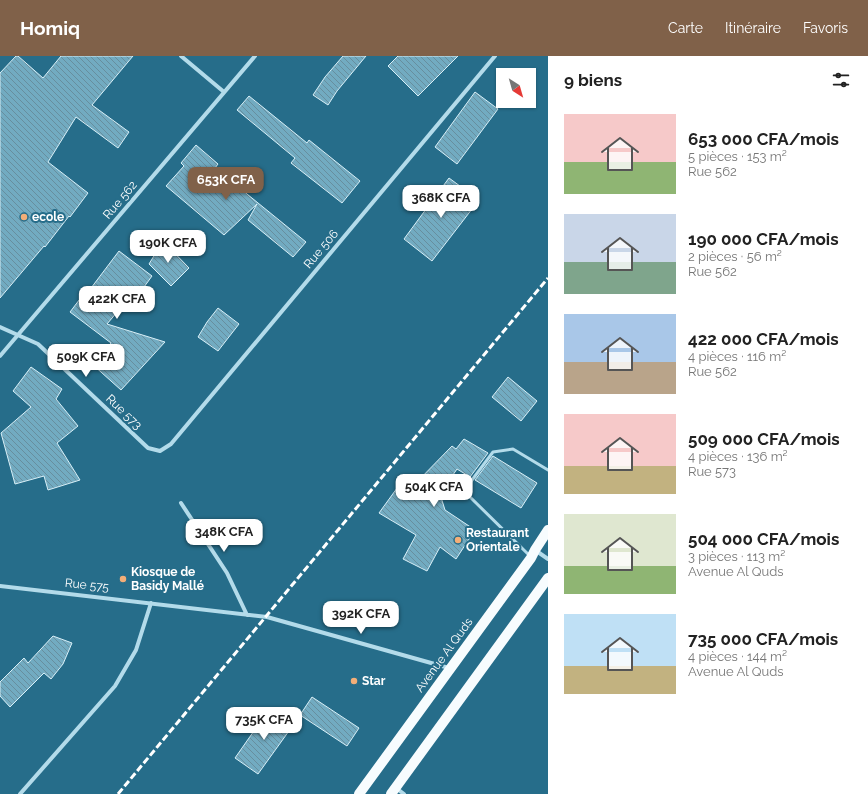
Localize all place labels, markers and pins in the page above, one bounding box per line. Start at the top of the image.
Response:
pin: 653K CFA [185,167,267,201]
pin: 368K CFA [400,185,482,219]
place label: ecole [32,210,64,224]
marker: ecole [19,212,29,222]
pin: 190K CFA [127,230,209,264]
pin: 422K CFA [76,286,158,320]
pin: 509K CFA [45,344,127,378]
pin: 504K CFA [393,474,475,508]
pin: 348K CFA [183,519,265,553]
place label: Restaurant Orientale [466,526,529,554]
marker: Restaurant Orientale [453,535,463,545]
place label: Kiosque de Basidy Mallé [131,565,204,593]
marker: Kiosque de Basidy Mallé [118,574,128,584]
pin: 392K CFA [320,601,402,635]
place label: Star [362,674,386,688]
marker: Star [349,676,359,686]
pin: 735K CFA [223,707,305,741]

